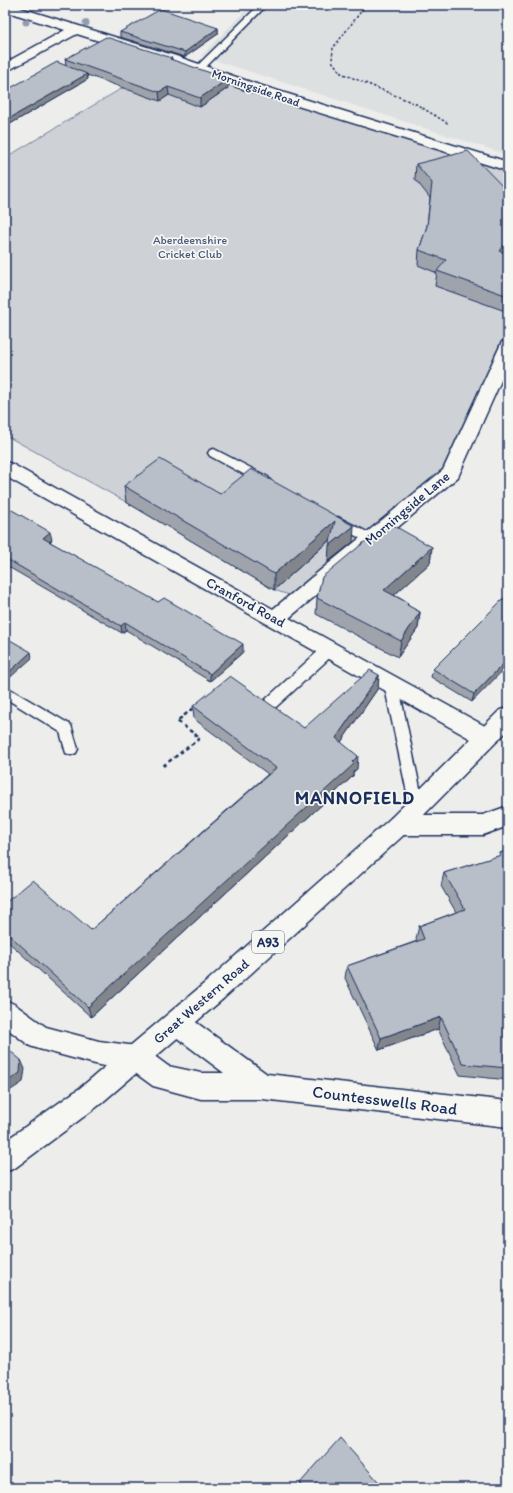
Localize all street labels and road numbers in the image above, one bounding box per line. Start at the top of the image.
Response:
street label: Morningside Road [210,66,302,110]
street label: Morningside Lane [361,468,453,549]
street label: Cranford Road [203,574,289,631]
road number: A93 [252,931,284,953]
street label: Great Western Road [150,955,253,1048]
street label: Countesswells Road [311,1081,459,1119]

